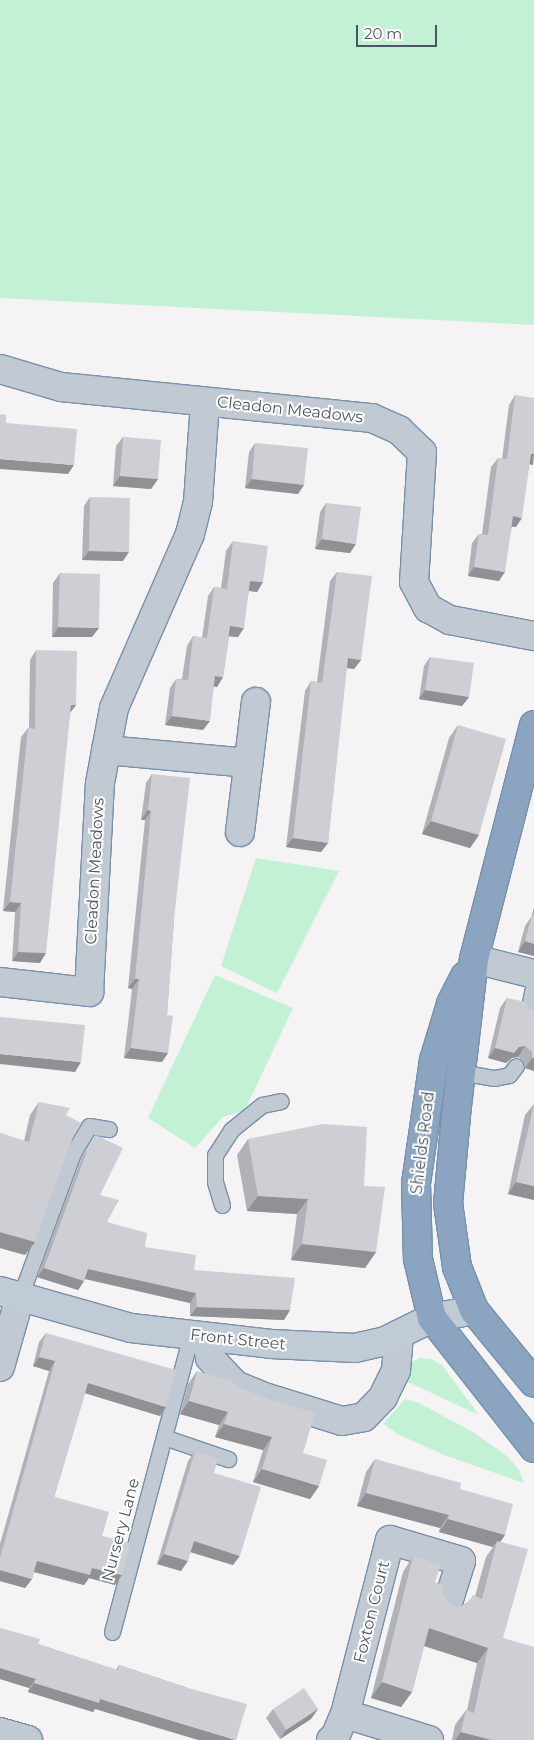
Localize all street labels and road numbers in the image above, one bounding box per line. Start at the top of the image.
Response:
street label: Cleadon Meadows [216,393,364,427]
street label: Cleadon Meadows [82,797,108,945]
street label: Shields Road [407,1090,439,1196]
street label: Front Street [189,1325,287,1355]
street label: Nursery Lane [98,1476,144,1584]
street label: Foxton Court [350,1559,394,1665]

